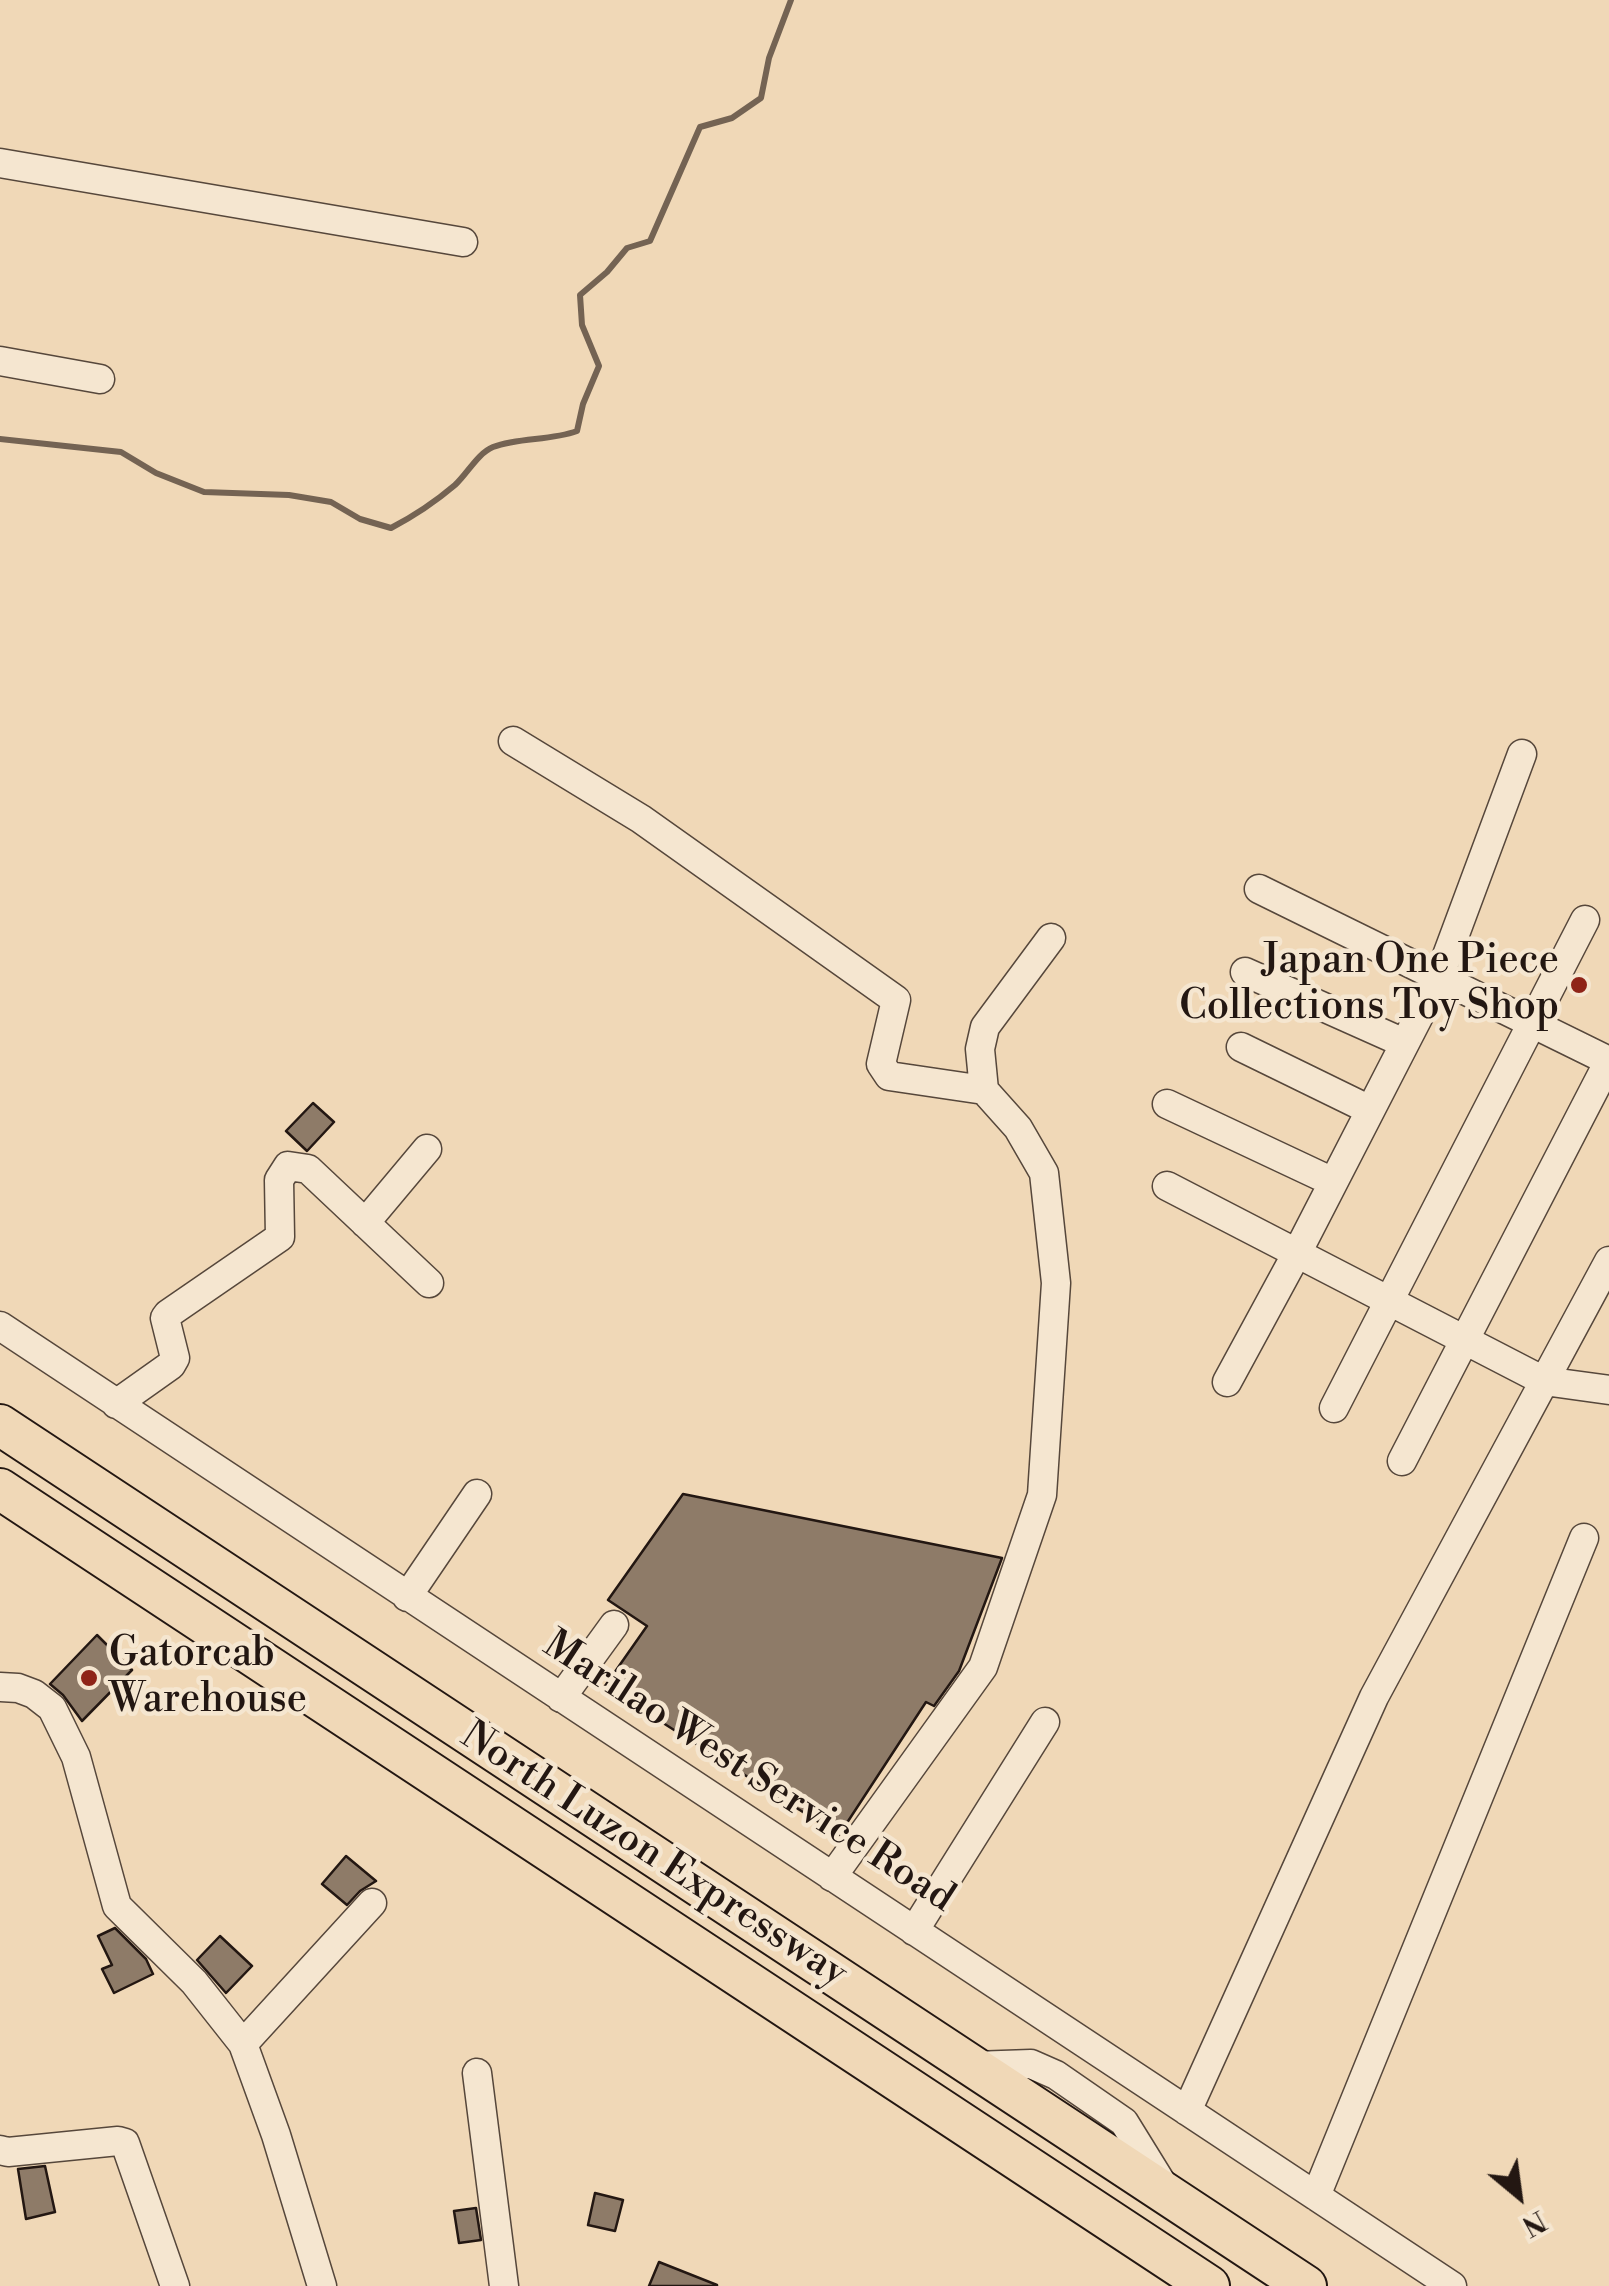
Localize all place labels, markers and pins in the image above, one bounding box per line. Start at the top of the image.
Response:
place label: Japan One Piece Collections Toy Shop [1179,938,1559,1032]
marker: Japan One Piece Collections Toy Shop [1568,974,1590,996]
place label: Gatorcab Warehouse [109,1631,307,1725]
marker: Gatorcab Warehouse [78,1667,100,1689]

